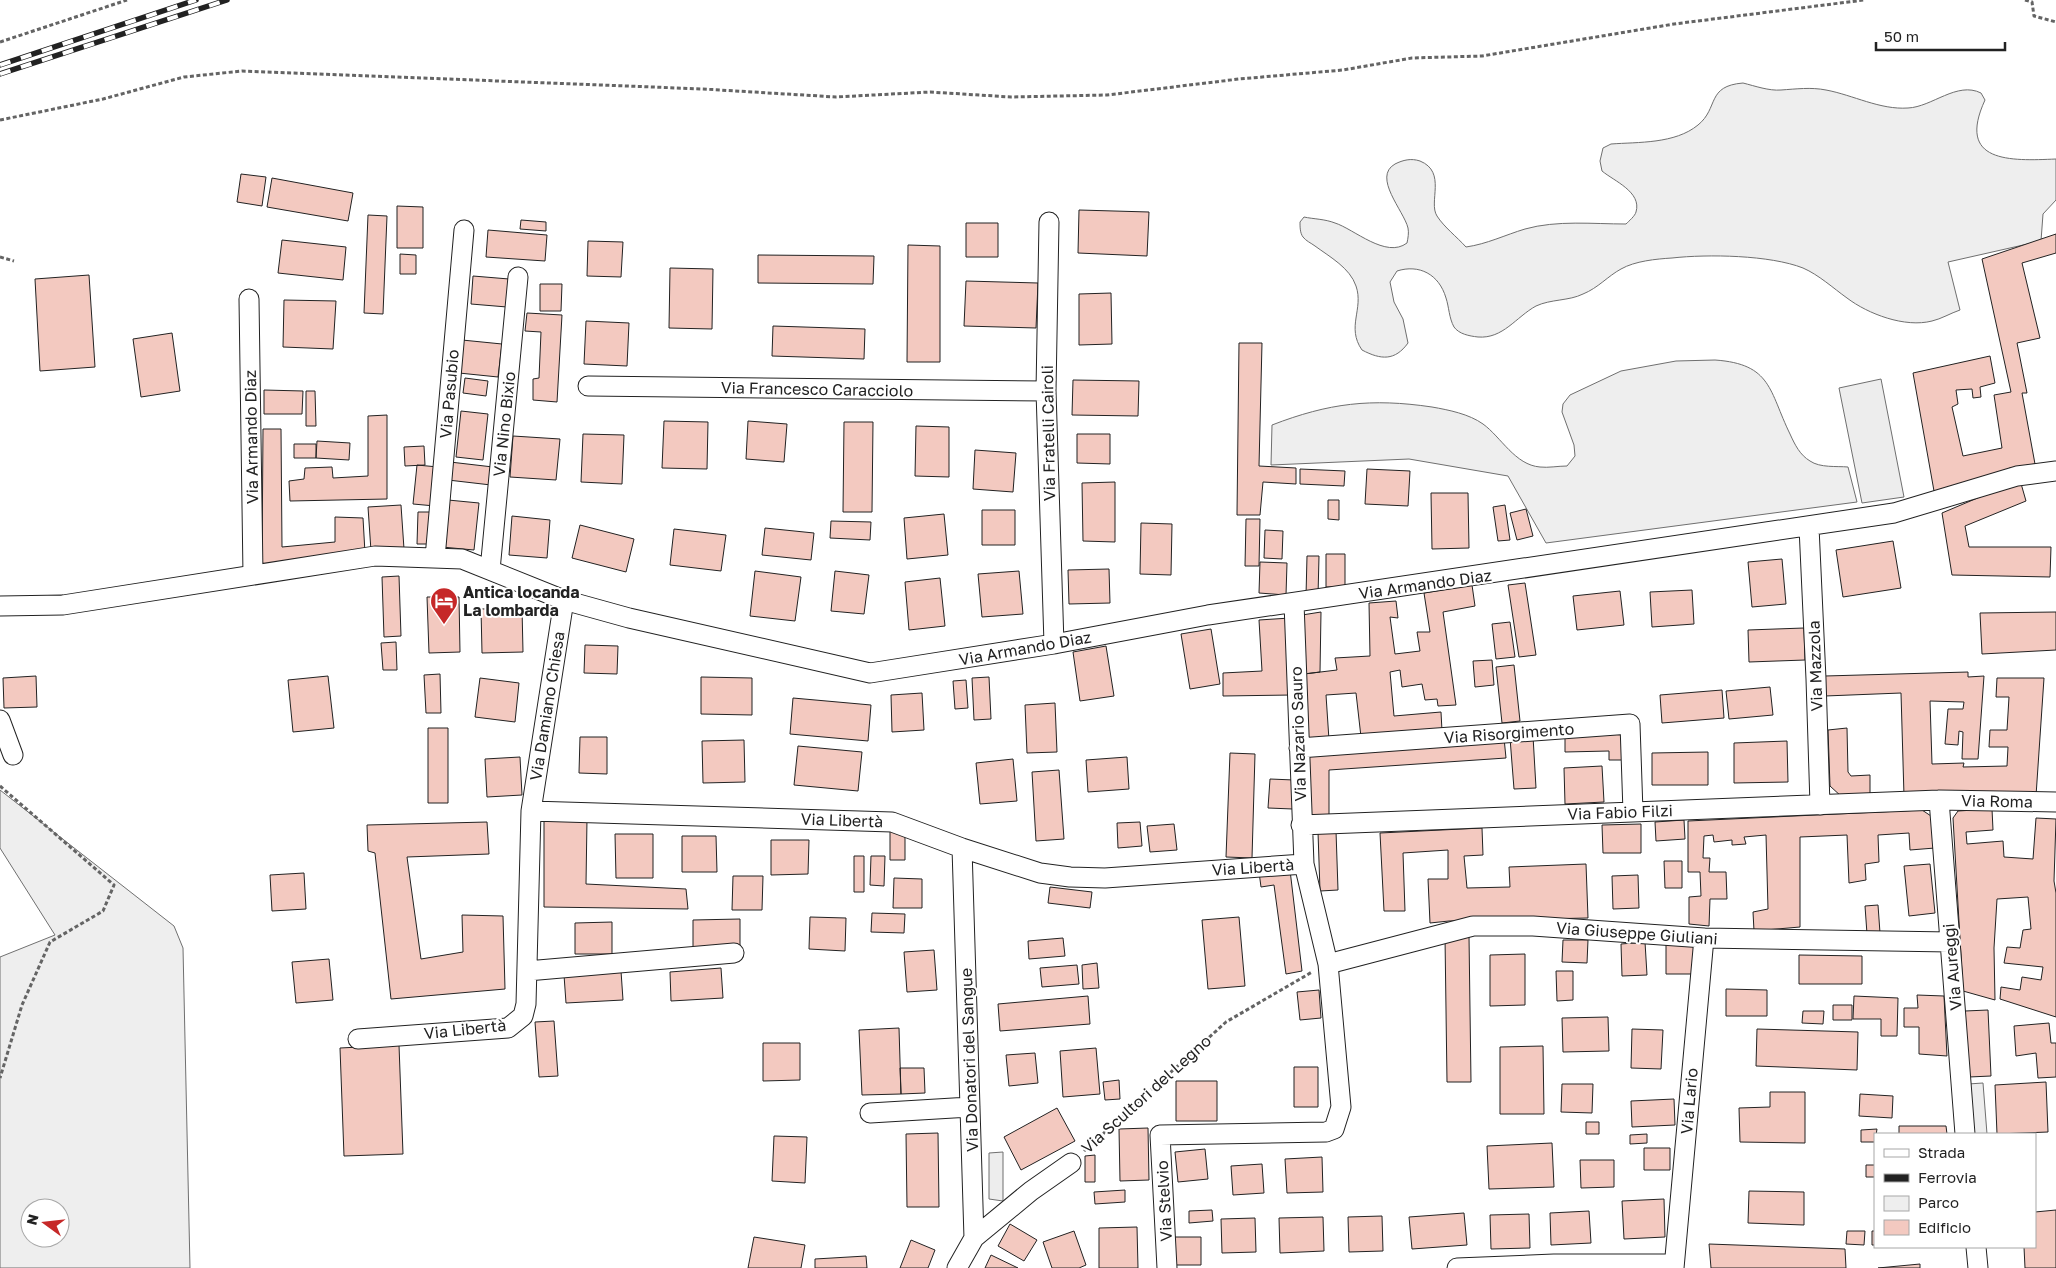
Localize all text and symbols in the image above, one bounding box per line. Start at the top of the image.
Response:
scale bar [1876,20,2005,52]
text: 50 m [1884,27,1919,45]
street label: Via Pasubio [435,349,463,439]
street label: Via Fratelli Cairoli [1037,365,1059,501]
street label: Via Armando Diaz [240,370,262,504]
street label: Via Nino Bixio [489,370,519,478]
street label: Via Francesco Caracciolo [721,377,913,401]
street label: Via Armando Diaz [1357,565,1493,603]
place label: Antica locanda La lombarda [463,582,579,620]
hotel icon: Antica locanda La lombarda [429,586,459,625]
street label: Via Mazzola [1803,620,1827,712]
street label: Via Armando Diaz [957,627,1093,669]
street label: Via Damiano Chiesa [525,630,569,782]
street label: Via Nazario Sauro [1286,666,1310,802]
street label: Via Risorgimento [1443,718,1575,748]
street label: Via Roma [1961,790,2033,812]
street label: Via Fabio Filzi [1567,800,1673,824]
street label: Via Libertà [800,809,884,831]
street label: Via Libertà [1211,854,1295,880]
street label: Via Giuseppe Giuliani [1556,917,1718,949]
street label: Via Aureggi [1938,923,1966,1011]
street label: Via Donatori del Sangue [956,968,982,1152]
street label: Via Libertà [423,1015,507,1043]
street label: Via Scultori del Legno [1077,1030,1215,1158]
street label: Via Lario [1676,1067,1702,1135]
legend [1874,1133,2036,1248]
text: Strada [1918,1143,1965,1161]
street label: Via Stelvio [1152,1160,1176,1242]
text: Ferrovia [1918,1168,1977,1186]
text: Parco [1918,1193,1959,1211]
north arrow [20,1198,70,1248]
text: N [22,1212,42,1227]
text: Edificio [1918,1218,1971,1236]

